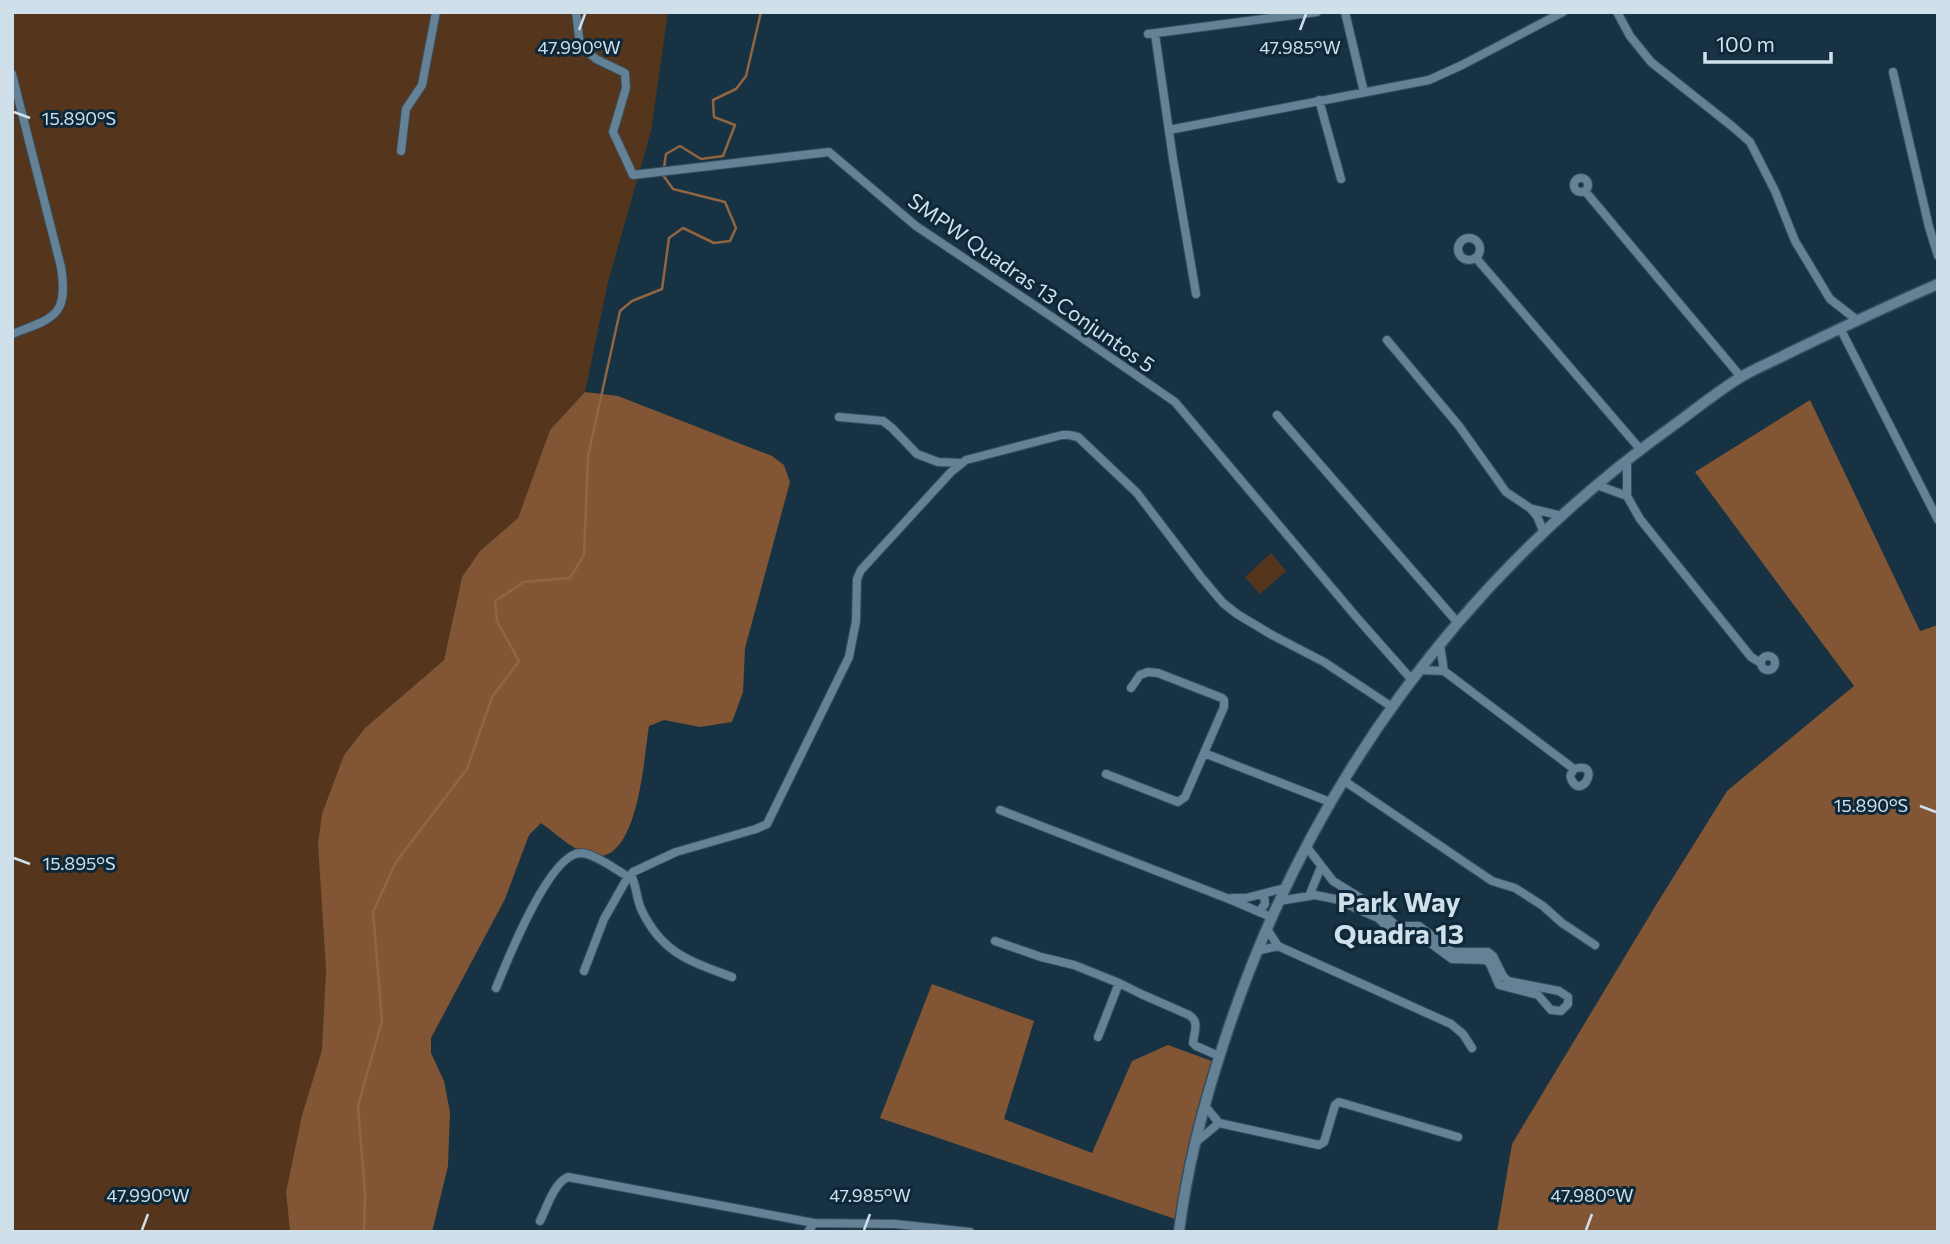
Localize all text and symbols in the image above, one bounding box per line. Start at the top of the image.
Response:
scale bar [1705,21,1831,65]
text: 100 m [1716,31,1775,56]
text: 47.990°W [537,36,621,58]
text: 47.985°W [1259,36,1341,58]
text: 15.890°S [42,107,116,129]
street label: SMPW Quadras 13 Conjuntos 5 [904,187,1160,377]
text: 15.890°S [1834,794,1908,816]
text: 15.895°S [43,852,115,874]
district label: Park Way Quadra 13 [1334,884,1464,950]
text: 47.990°W [106,1184,190,1206]
text: 47.985°W [829,1184,911,1206]
text: 47.980°W [1550,1184,1634,1206]

